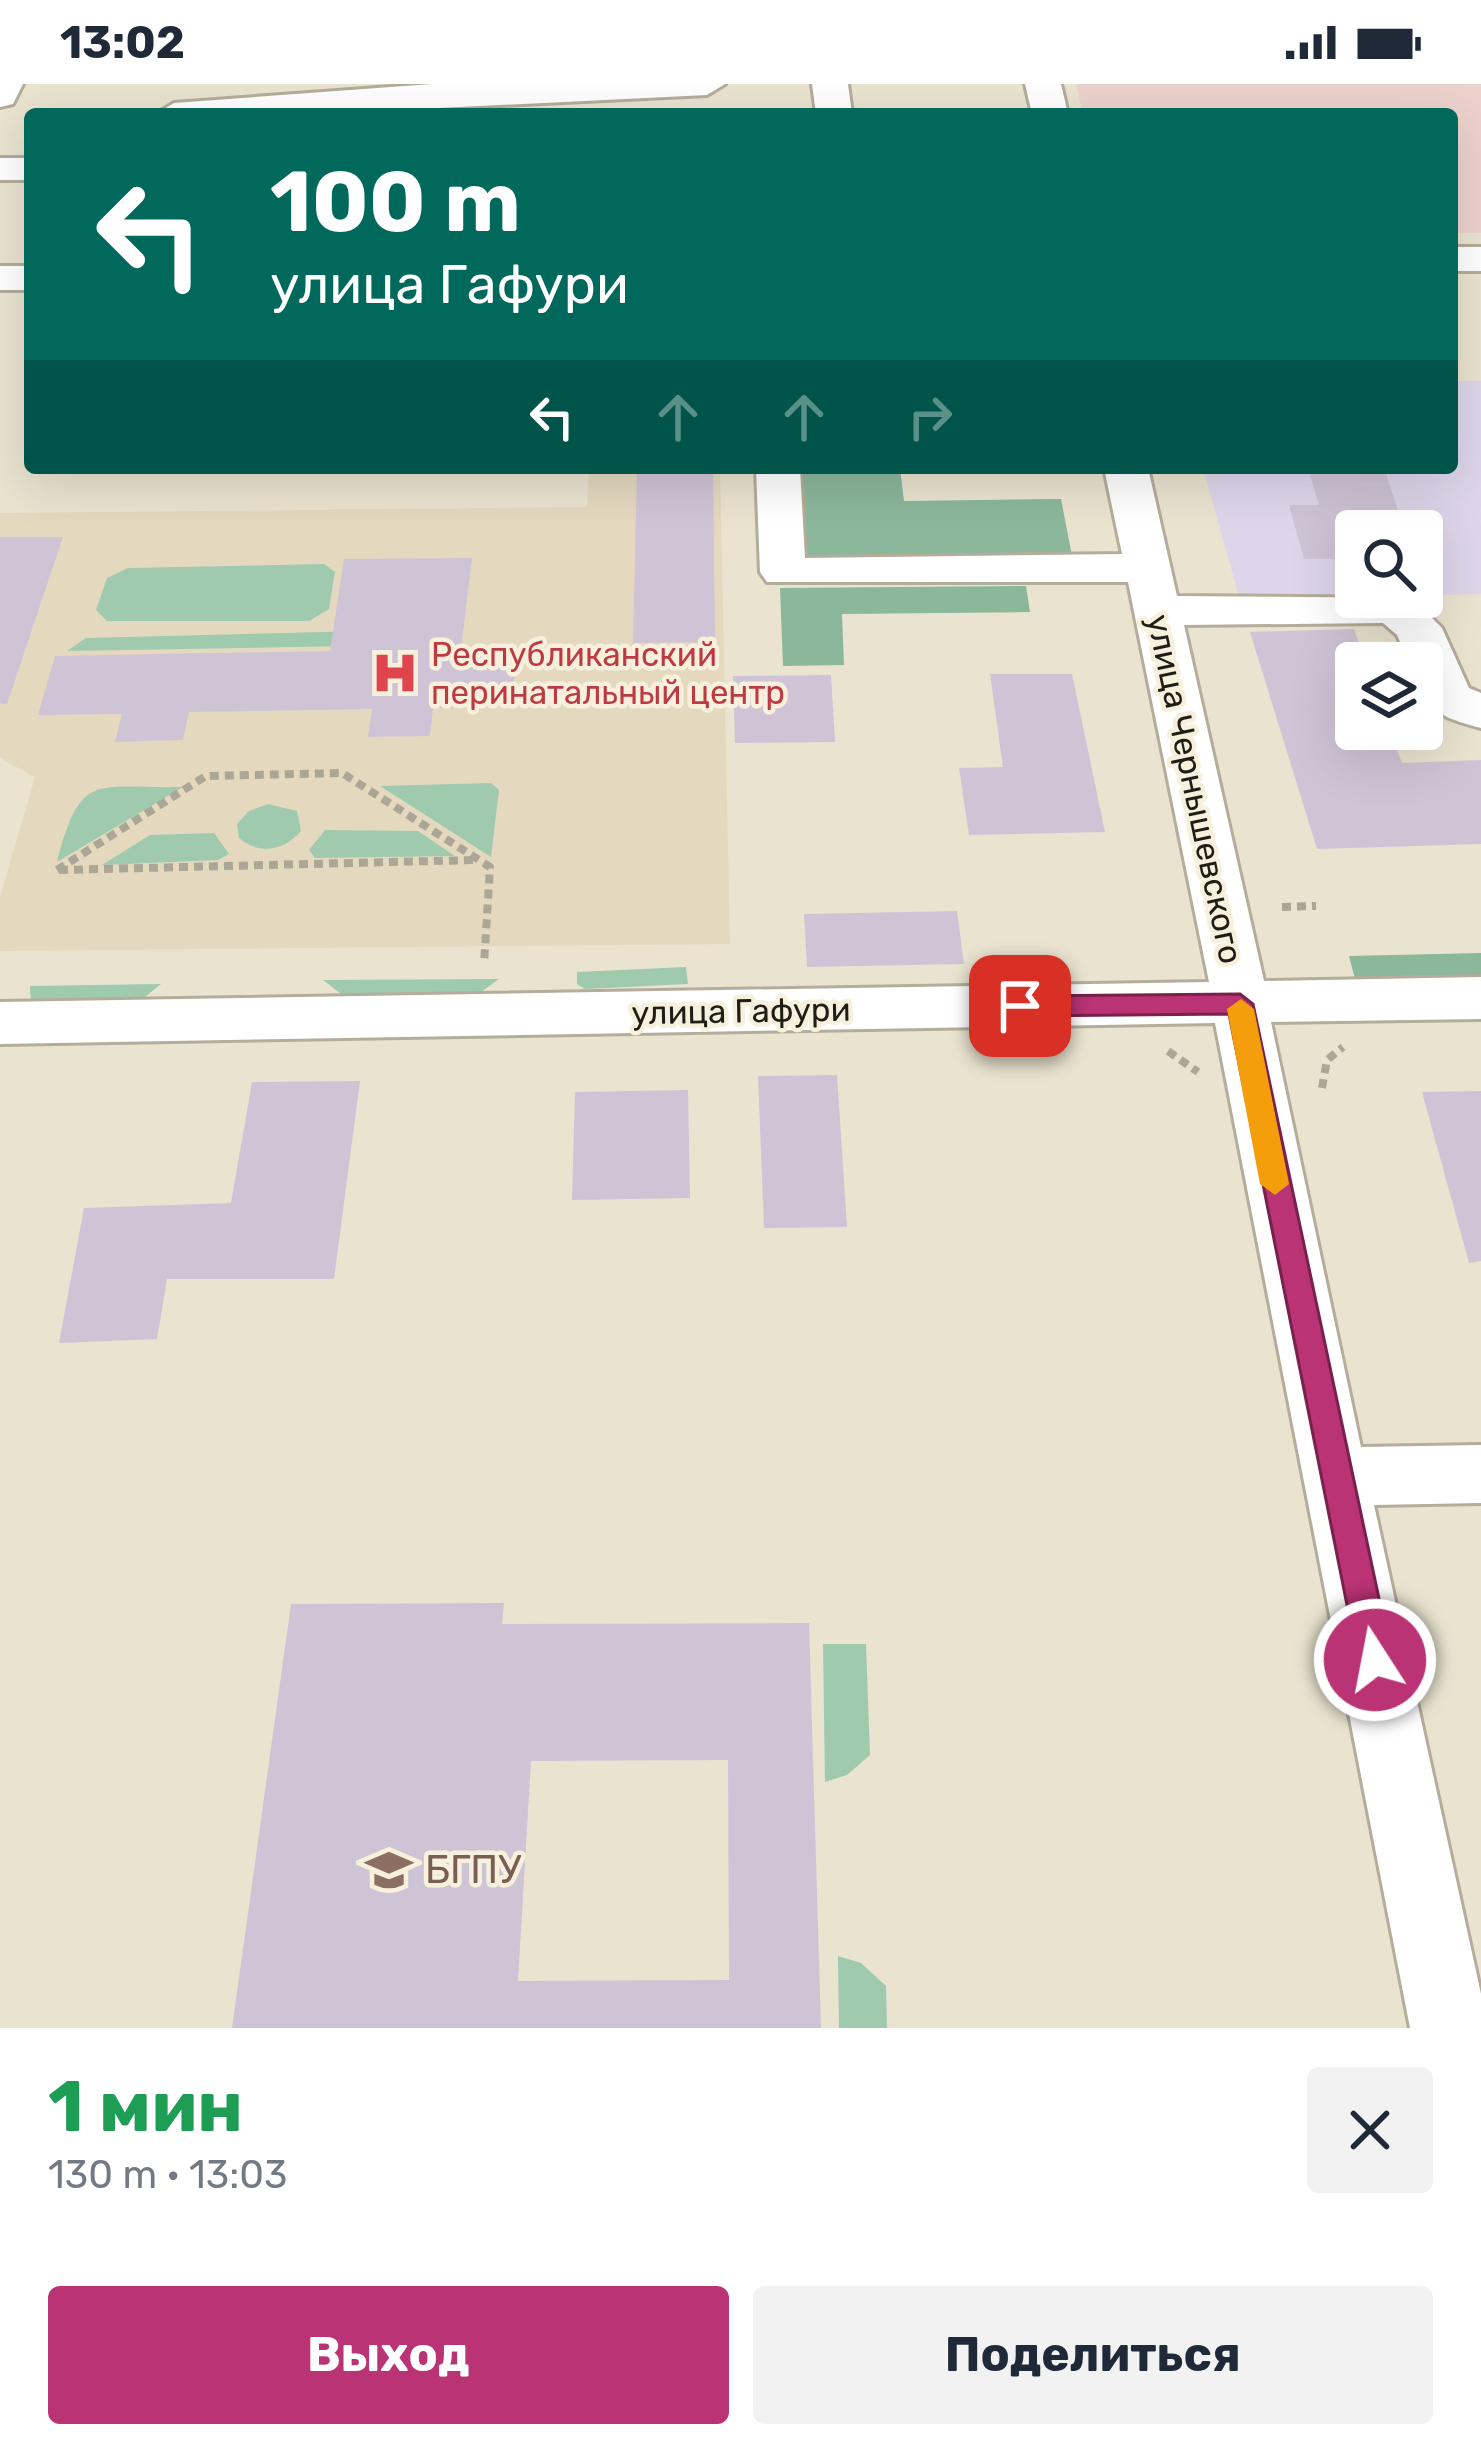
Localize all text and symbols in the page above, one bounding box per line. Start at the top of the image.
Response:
text: 13:02 [60,16,185,69]
text: 100 m [270,152,521,252]
icon: left [72,156,228,312]
text: улица Гафури [270,253,629,317]
icon: left [519,384,585,450]
icon: ahead [645,384,711,450]
icon: ahead [771,384,837,450]
icon: right [897,384,963,450]
map controls [1335,510,1443,750]
button: search [1335,510,1443,618]
street label: улица Чернышевского [1139,611,1251,967]
place label: Республиканский перинатальный центр [431,635,785,712]
button: layers [1335,642,1443,750]
hospital icon: Республиканский перинатальный центр [370,648,420,698]
pin [969,955,1071,1057]
icon: arrive [987,973,1053,1039]
street label: улица Гафури [631,990,851,1032]
position arrow [1312,1597,1438,1723]
school or university icon: БГПУ [364,1845,414,1895]
place label: БГПУ [425,1847,521,1893]
text: 1 мин [48,2064,243,2149]
button: close [1307,2067,1433,2193]
text: 130 m · 13:03 [48,2152,287,2198]
button: Выход [48,2286,729,2424]
button: Поделиться [753,2286,1433,2424]

